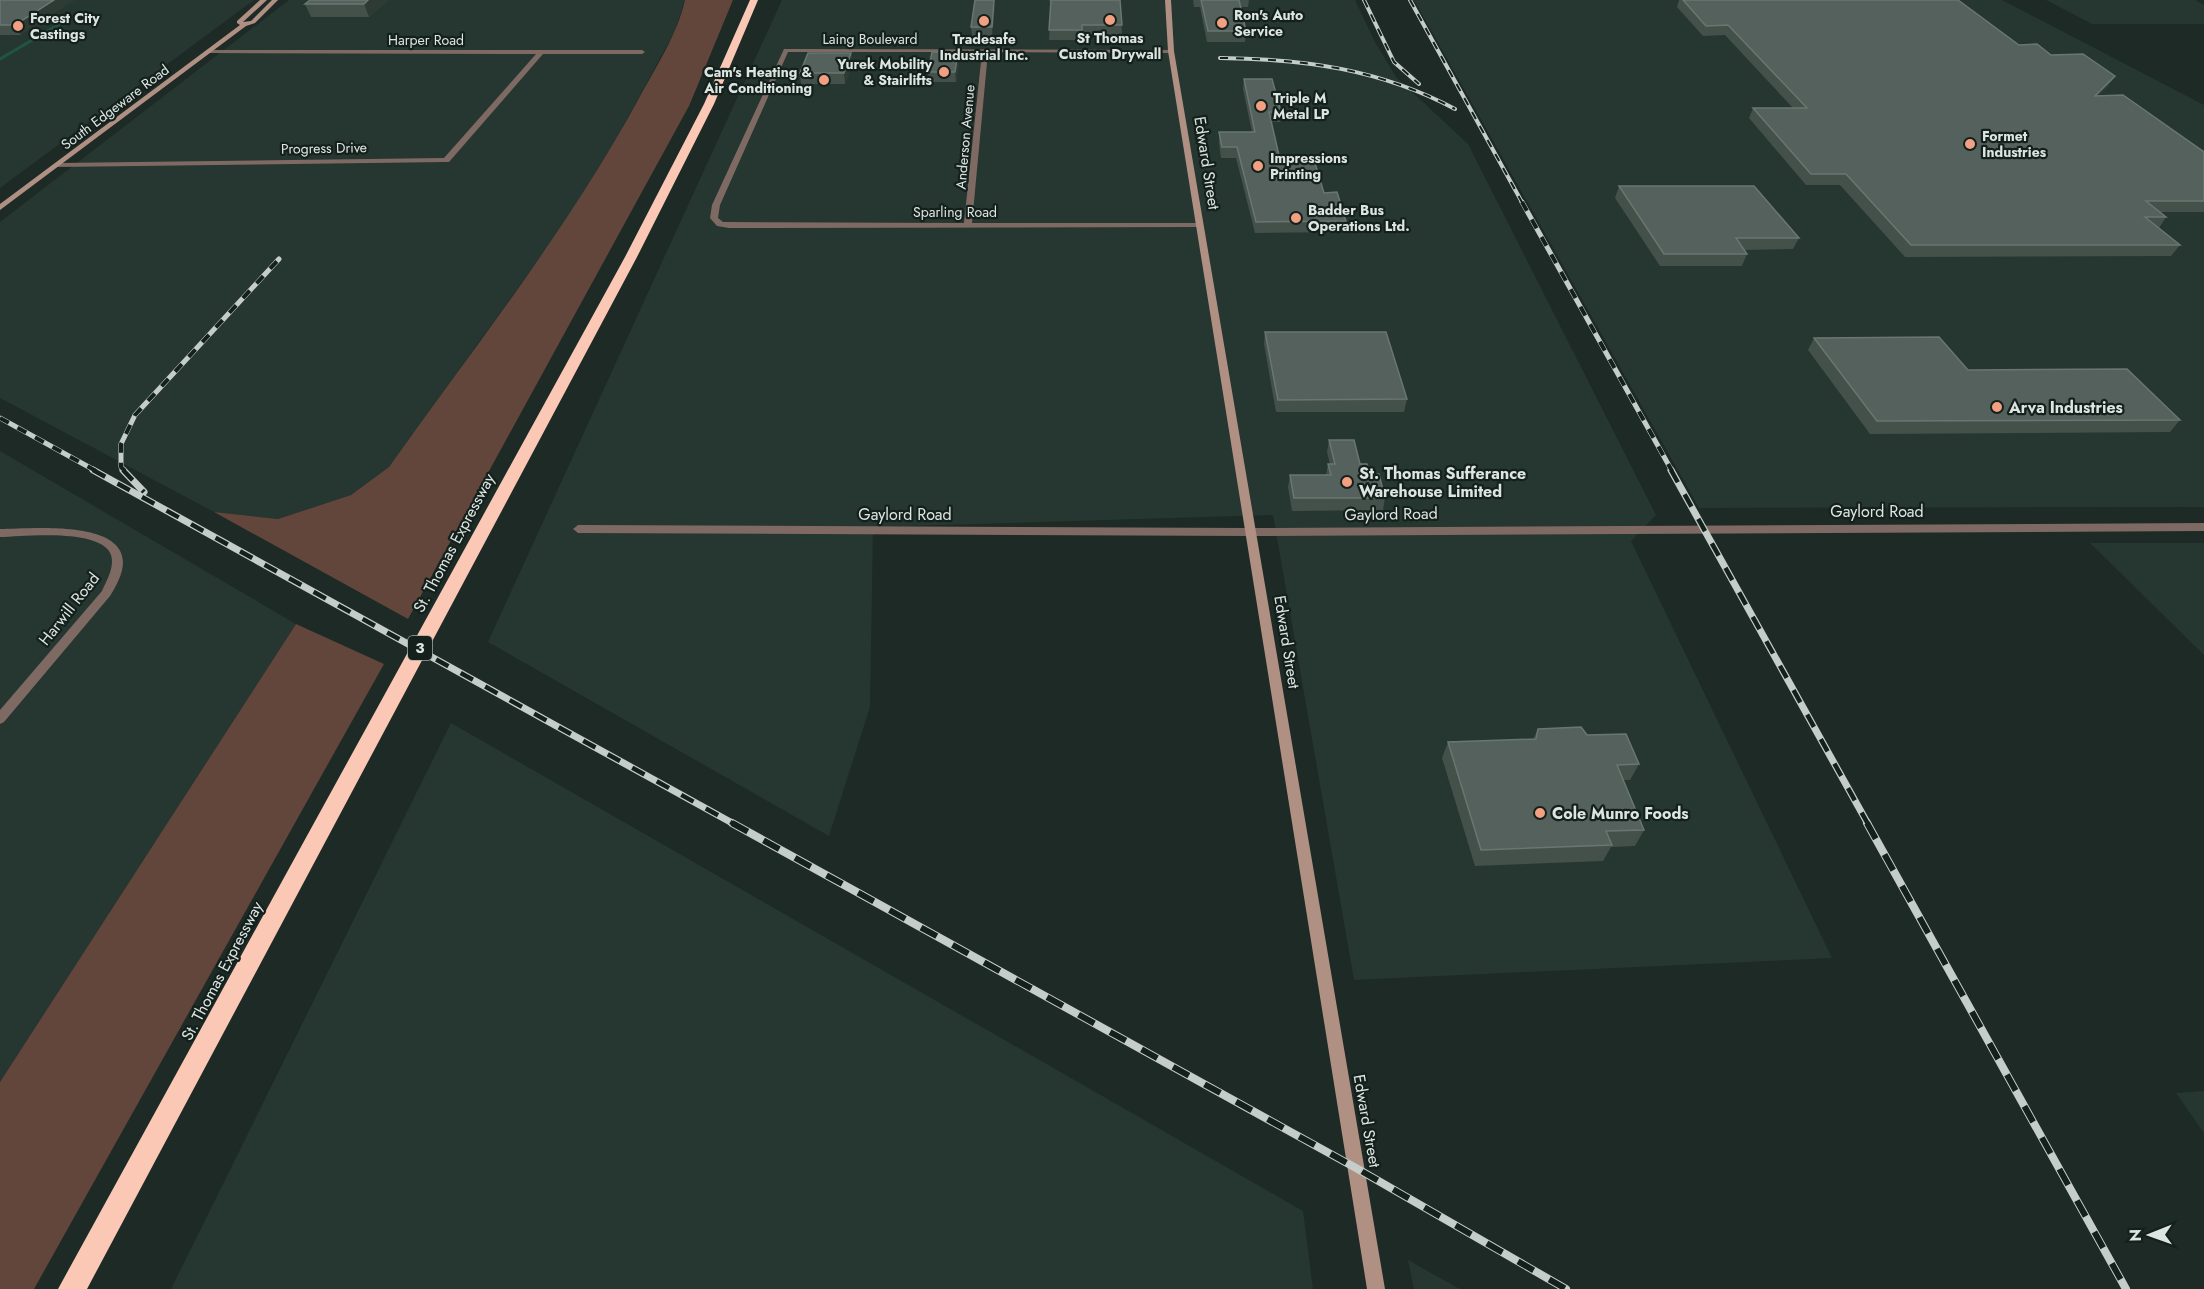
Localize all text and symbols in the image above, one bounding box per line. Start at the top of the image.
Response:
place label: Ron's Auto Service [1234,5,1303,41]
place label: Forest City Castings [30,8,100,44]
marker: St Thomas Custom Drywall [1103,13,1117,27]
marker: Tradesafe Industrial Inc. [977,14,991,28]
marker: Ron's Auto Service [1215,16,1229,30]
marker: Forest City Castings [11,19,25,33]
place label: St Thomas Custom Drywall [1059,28,1161,64]
street label: Laing Boulevard [823,29,917,49]
place label: Tradesafe Industrial Inc. [939,29,1029,65]
street label: Harper Road [388,30,464,50]
place label: Yurek Mobility & Stairlifts [836,54,933,90]
street label: South Edgeware Road [57,60,173,154]
place label: Cam's Heating & Air Conditioning [703,62,812,98]
marker: Yurek Mobility & Stairlifts [937,65,951,79]
marker: Cam's Heating & Air Conditioning [817,73,831,87]
street label: Anderson Avenue [950,84,980,190]
place label: Triple M Metal LP [1273,88,1330,124]
marker: Triple M Metal LP [1254,99,1268,113]
street label: Edward Street [1188,115,1226,211]
place label: Formet Industries [1982,126,2047,162]
street label: Progress Drive [281,137,367,159]
marker: Formet Industries [1963,137,1977,151]
place label: Impressions Printing [1270,148,1348,184]
marker: Impressions Printing [1251,159,1265,173]
place label: Badder Bus Operations Ltd. [1308,200,1410,236]
street label: Sparling Road [913,202,997,222]
marker: Badder Bus Operations Ltd. [1289,211,1303,225]
place label: Arva Industries [2008,396,2123,419]
marker: Arva Industries [1990,400,2004,414]
place label: St. Thomas Sufferance Warehouse Limited [1359,462,1526,503]
street label: St. Thomas Expressway [408,468,501,617]
marker: St. Thomas Sufferance Warehouse Limited [1340,475,1354,489]
street label: Gaylord Road [1830,500,1924,523]
street label: Gaylord Road [1344,502,1438,526]
street label: Gaylord Road [858,503,952,526]
street label: Harwill Road [33,568,105,650]
street label: Edward Street [1268,594,1306,690]
road number: 3 [408,636,432,660]
place label: Cole Munro Foods [1552,802,1689,825]
marker: Cole Munro Foods [1533,806,1547,820]
street label: St. Thomas Expressway [176,896,269,1045]
street label: Edward Street [1348,1073,1387,1169]
north arrow [2120,1205,2180,1265]
text: N [2124,1229,2147,1242]

